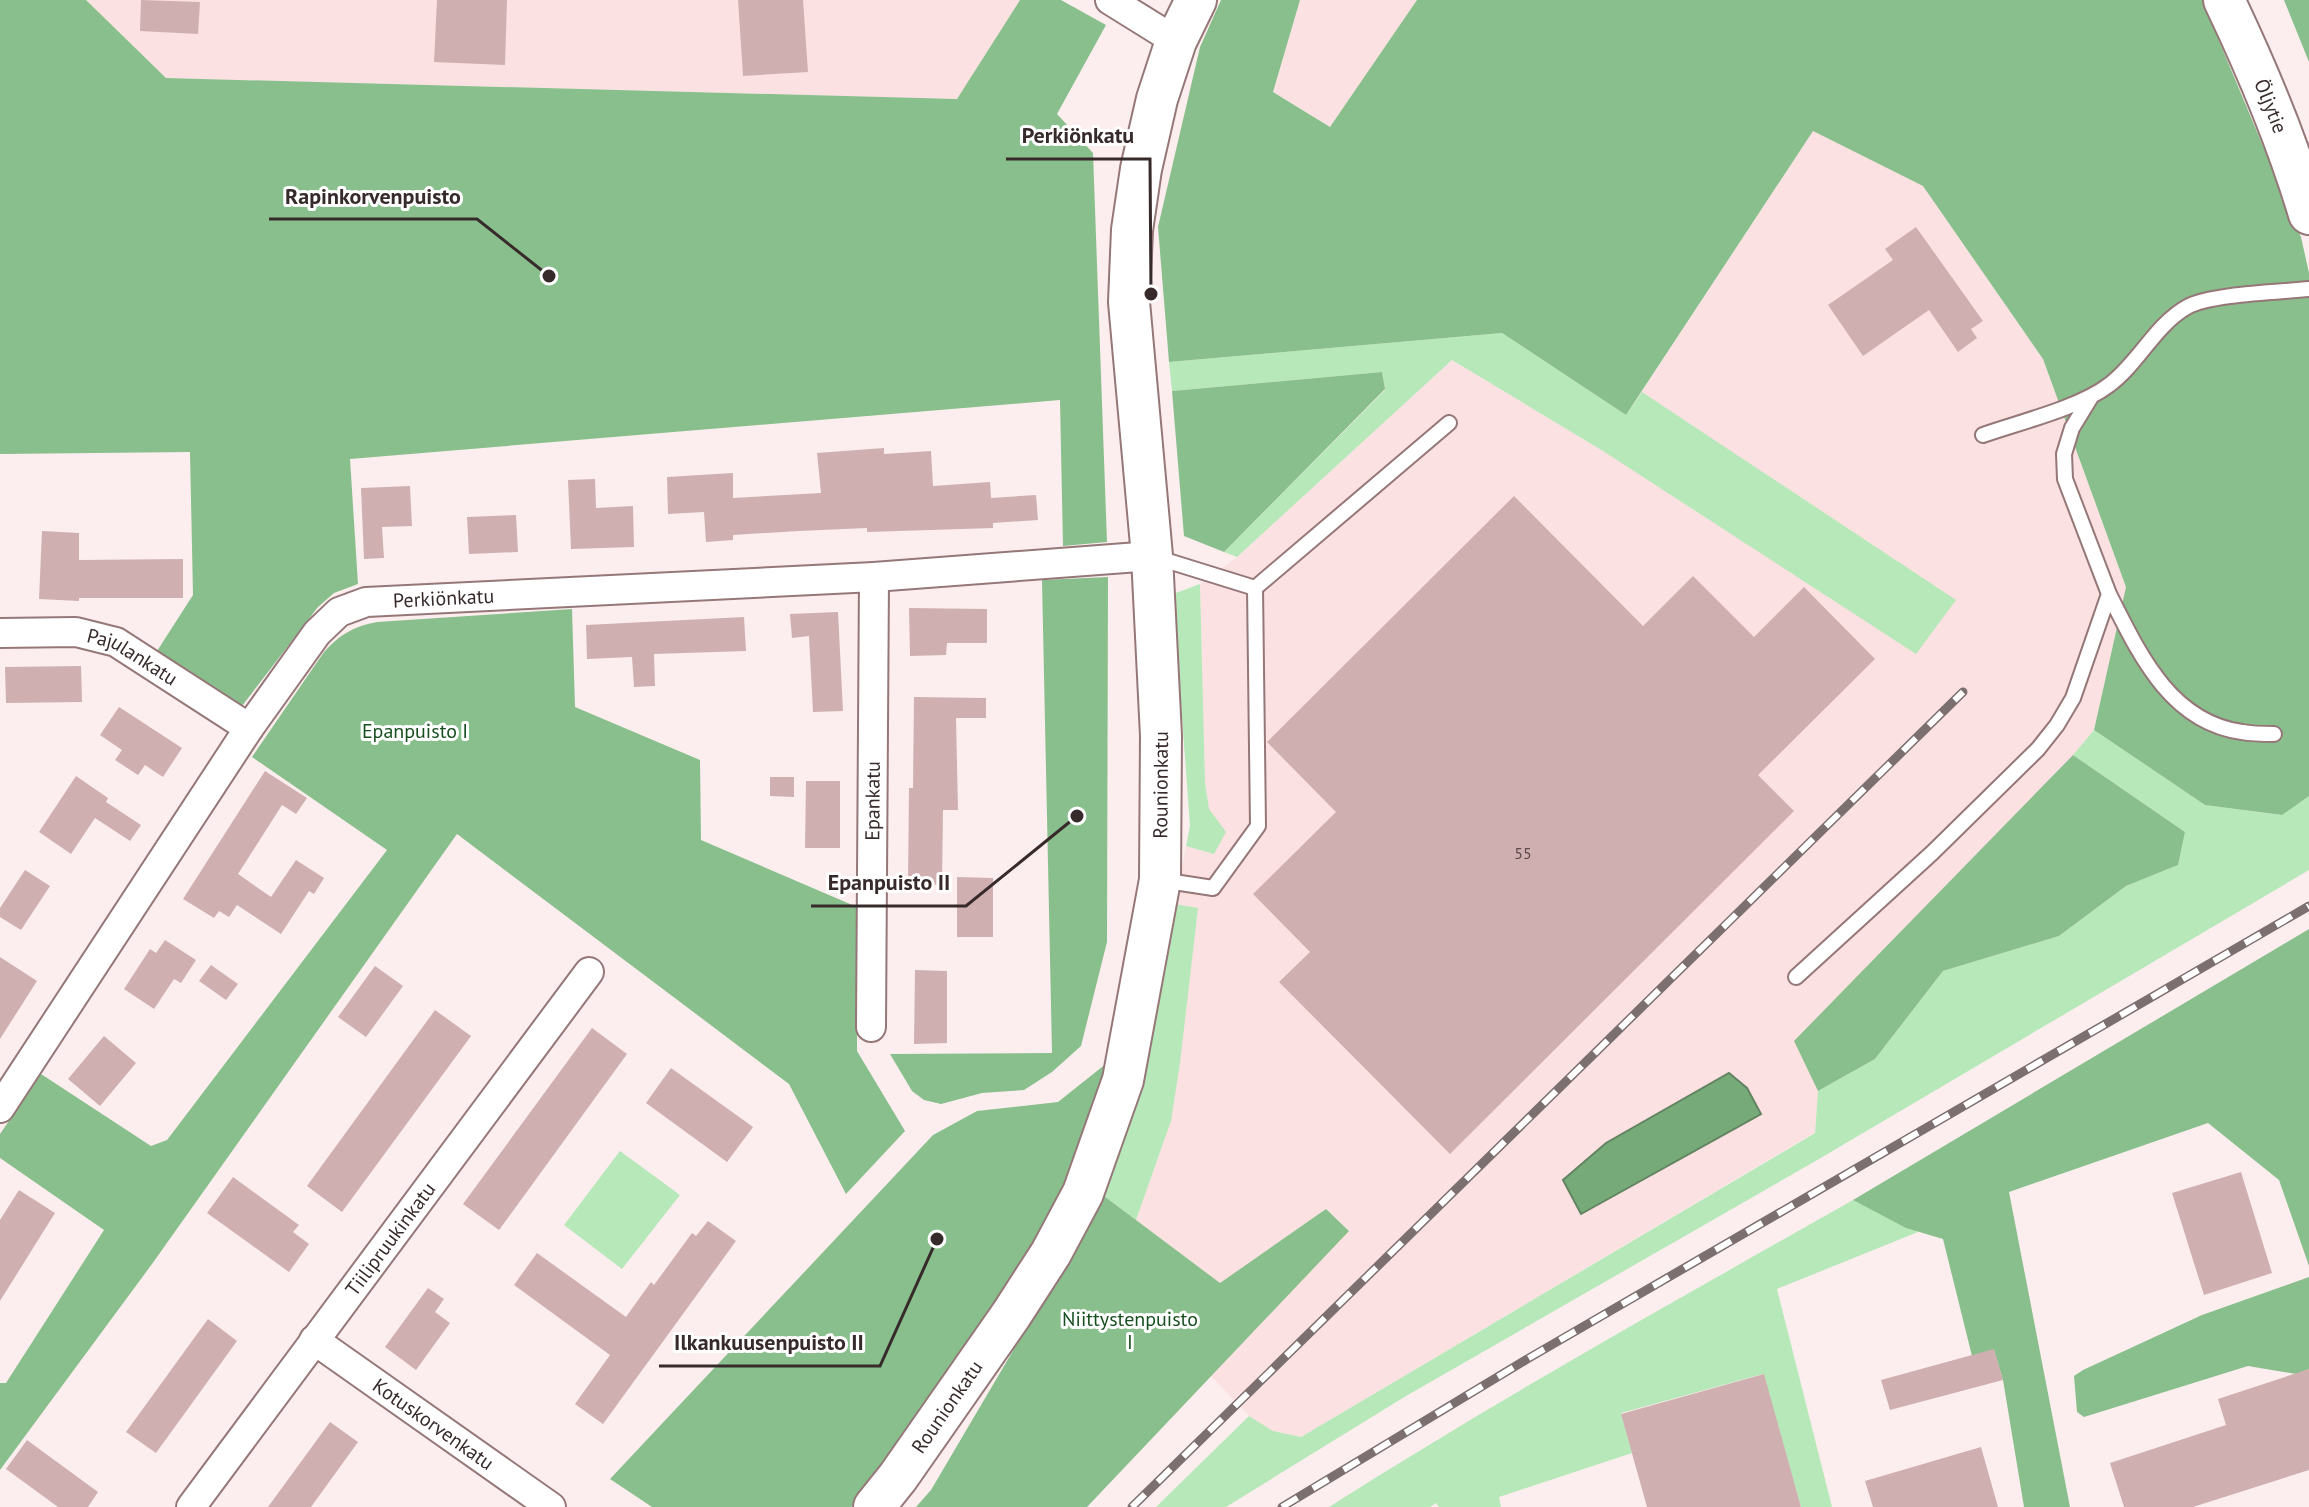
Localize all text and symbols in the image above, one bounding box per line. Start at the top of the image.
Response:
street label: Öljytie [2248,75,2293,137]
callout: Perkiönkatu [1006,113,1150,159]
text: Perkiönkatu [1022,121,1134,149]
callout: Rapinkorvenpuisto [269,173,477,219]
text: Rapinkorvenpuisto [285,182,461,210]
street label: Perkiönkatu [392,583,495,614]
street label: Pajulankatu [84,622,183,691]
park label: Epanpuisto I [362,718,468,744]
street label: Rounionkatu [1147,731,1174,839]
street label: Epankatu [859,761,886,841]
house number: 55 [1514,843,1532,863]
callout: Epanpuisto II [811,860,966,906]
text: Epanpuisto II [828,868,950,896]
street label: Tiilipruukinkatu [340,1177,441,1301]
park label: Niittystenpuisto I [1062,1306,1198,1355]
callout: Ilkankuusenpuisto II [659,1320,880,1366]
text: Ilkankuusenpuisto II [674,1328,864,1356]
street label: Rounionkatu [906,1355,988,1458]
street label: Kotuskorvenkatu [368,1372,499,1476]

